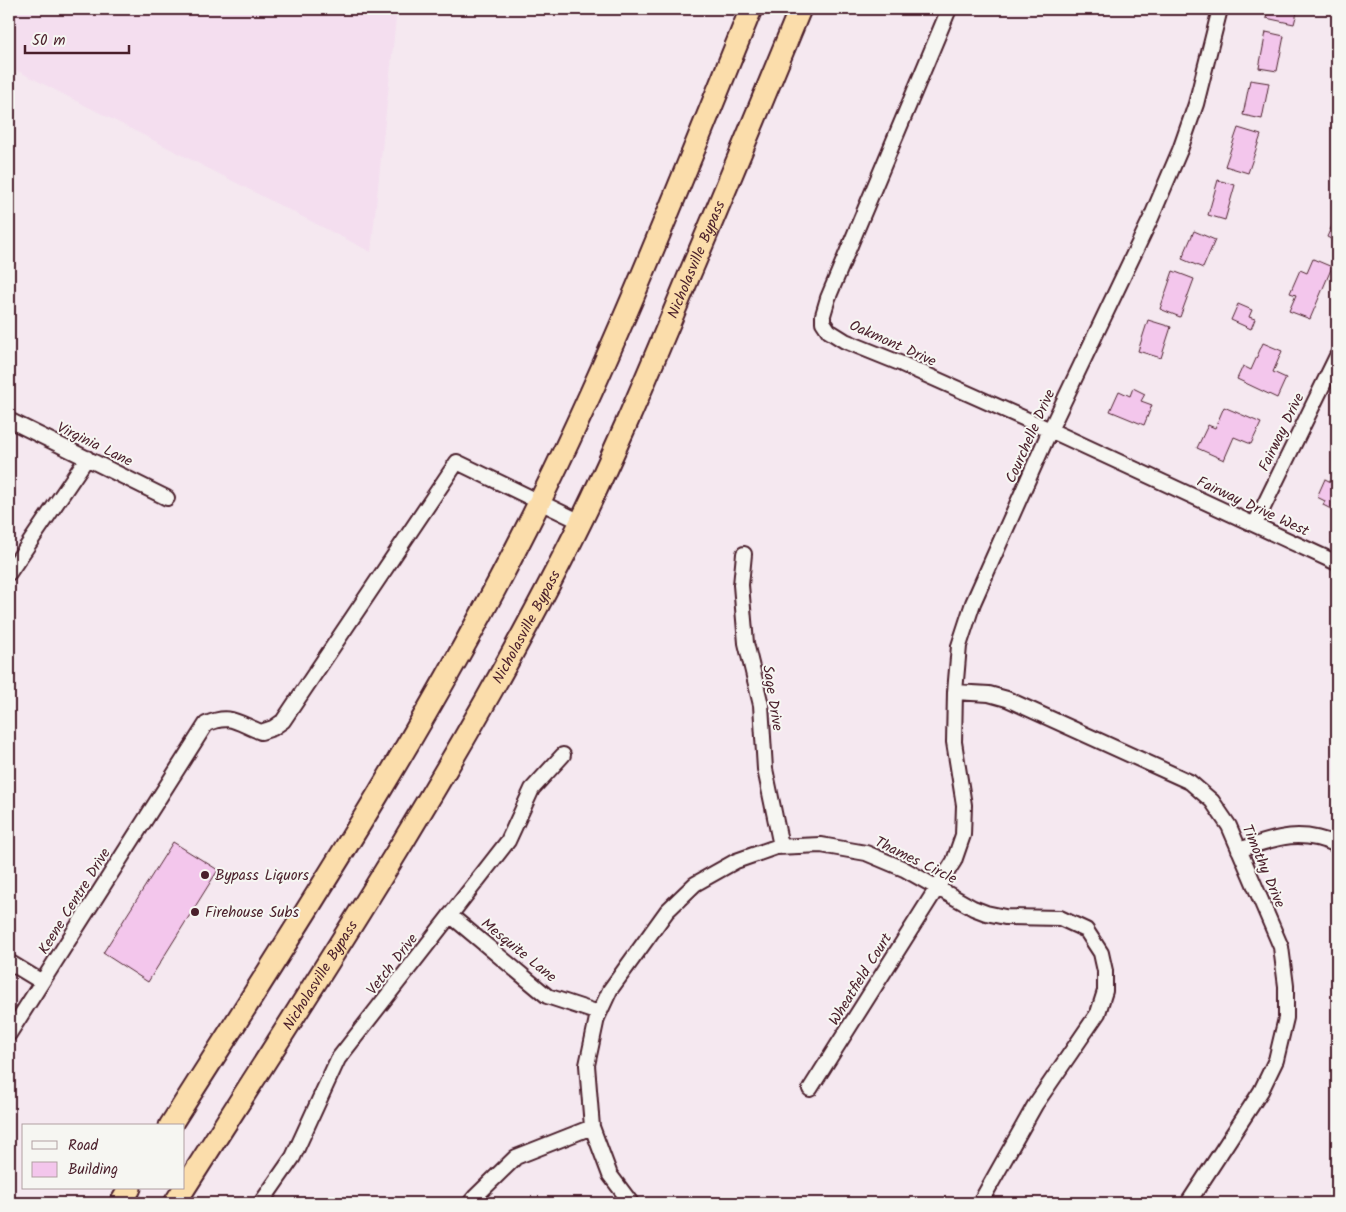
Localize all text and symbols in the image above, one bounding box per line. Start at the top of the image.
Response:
scale bar [25,22,129,54]
text: 50 m [32,29,66,53]
street label: Nicholasville Bypass [661,196,733,323]
street label: Oakmont Drive [845,314,940,374]
street label: Courchelle Drive [999,385,1062,487]
street label: Fairway Drive [1253,389,1311,476]
street label: Virginia Lane [53,416,137,474]
street label: Fairway Drive West [1192,470,1313,544]
street label: Nicholasville Bypass [487,566,568,689]
street label: Sage Drive [755,664,789,733]
street label: Timothy Drive [1235,821,1292,912]
street label: Thames Circle [870,831,961,891]
street label: Keene Centre Drive [32,843,117,959]
place label: Bypass Liquors [215,864,309,888]
marker: Bypass Liquors [199,869,211,881]
place label: Firehouse Subs [205,901,299,925]
marker: Firehouse Subs [189,906,201,918]
street label: Mesquite Lane [475,913,562,989]
street label: Nicholasville Bypass [277,916,365,1036]
street label: Vetch Drive [361,928,425,1001]
street label: Wheatfield Court [823,929,899,1030]
legend [22,1124,185,1190]
text: Road [68,1134,99,1158]
text: Building [68,1158,118,1182]

